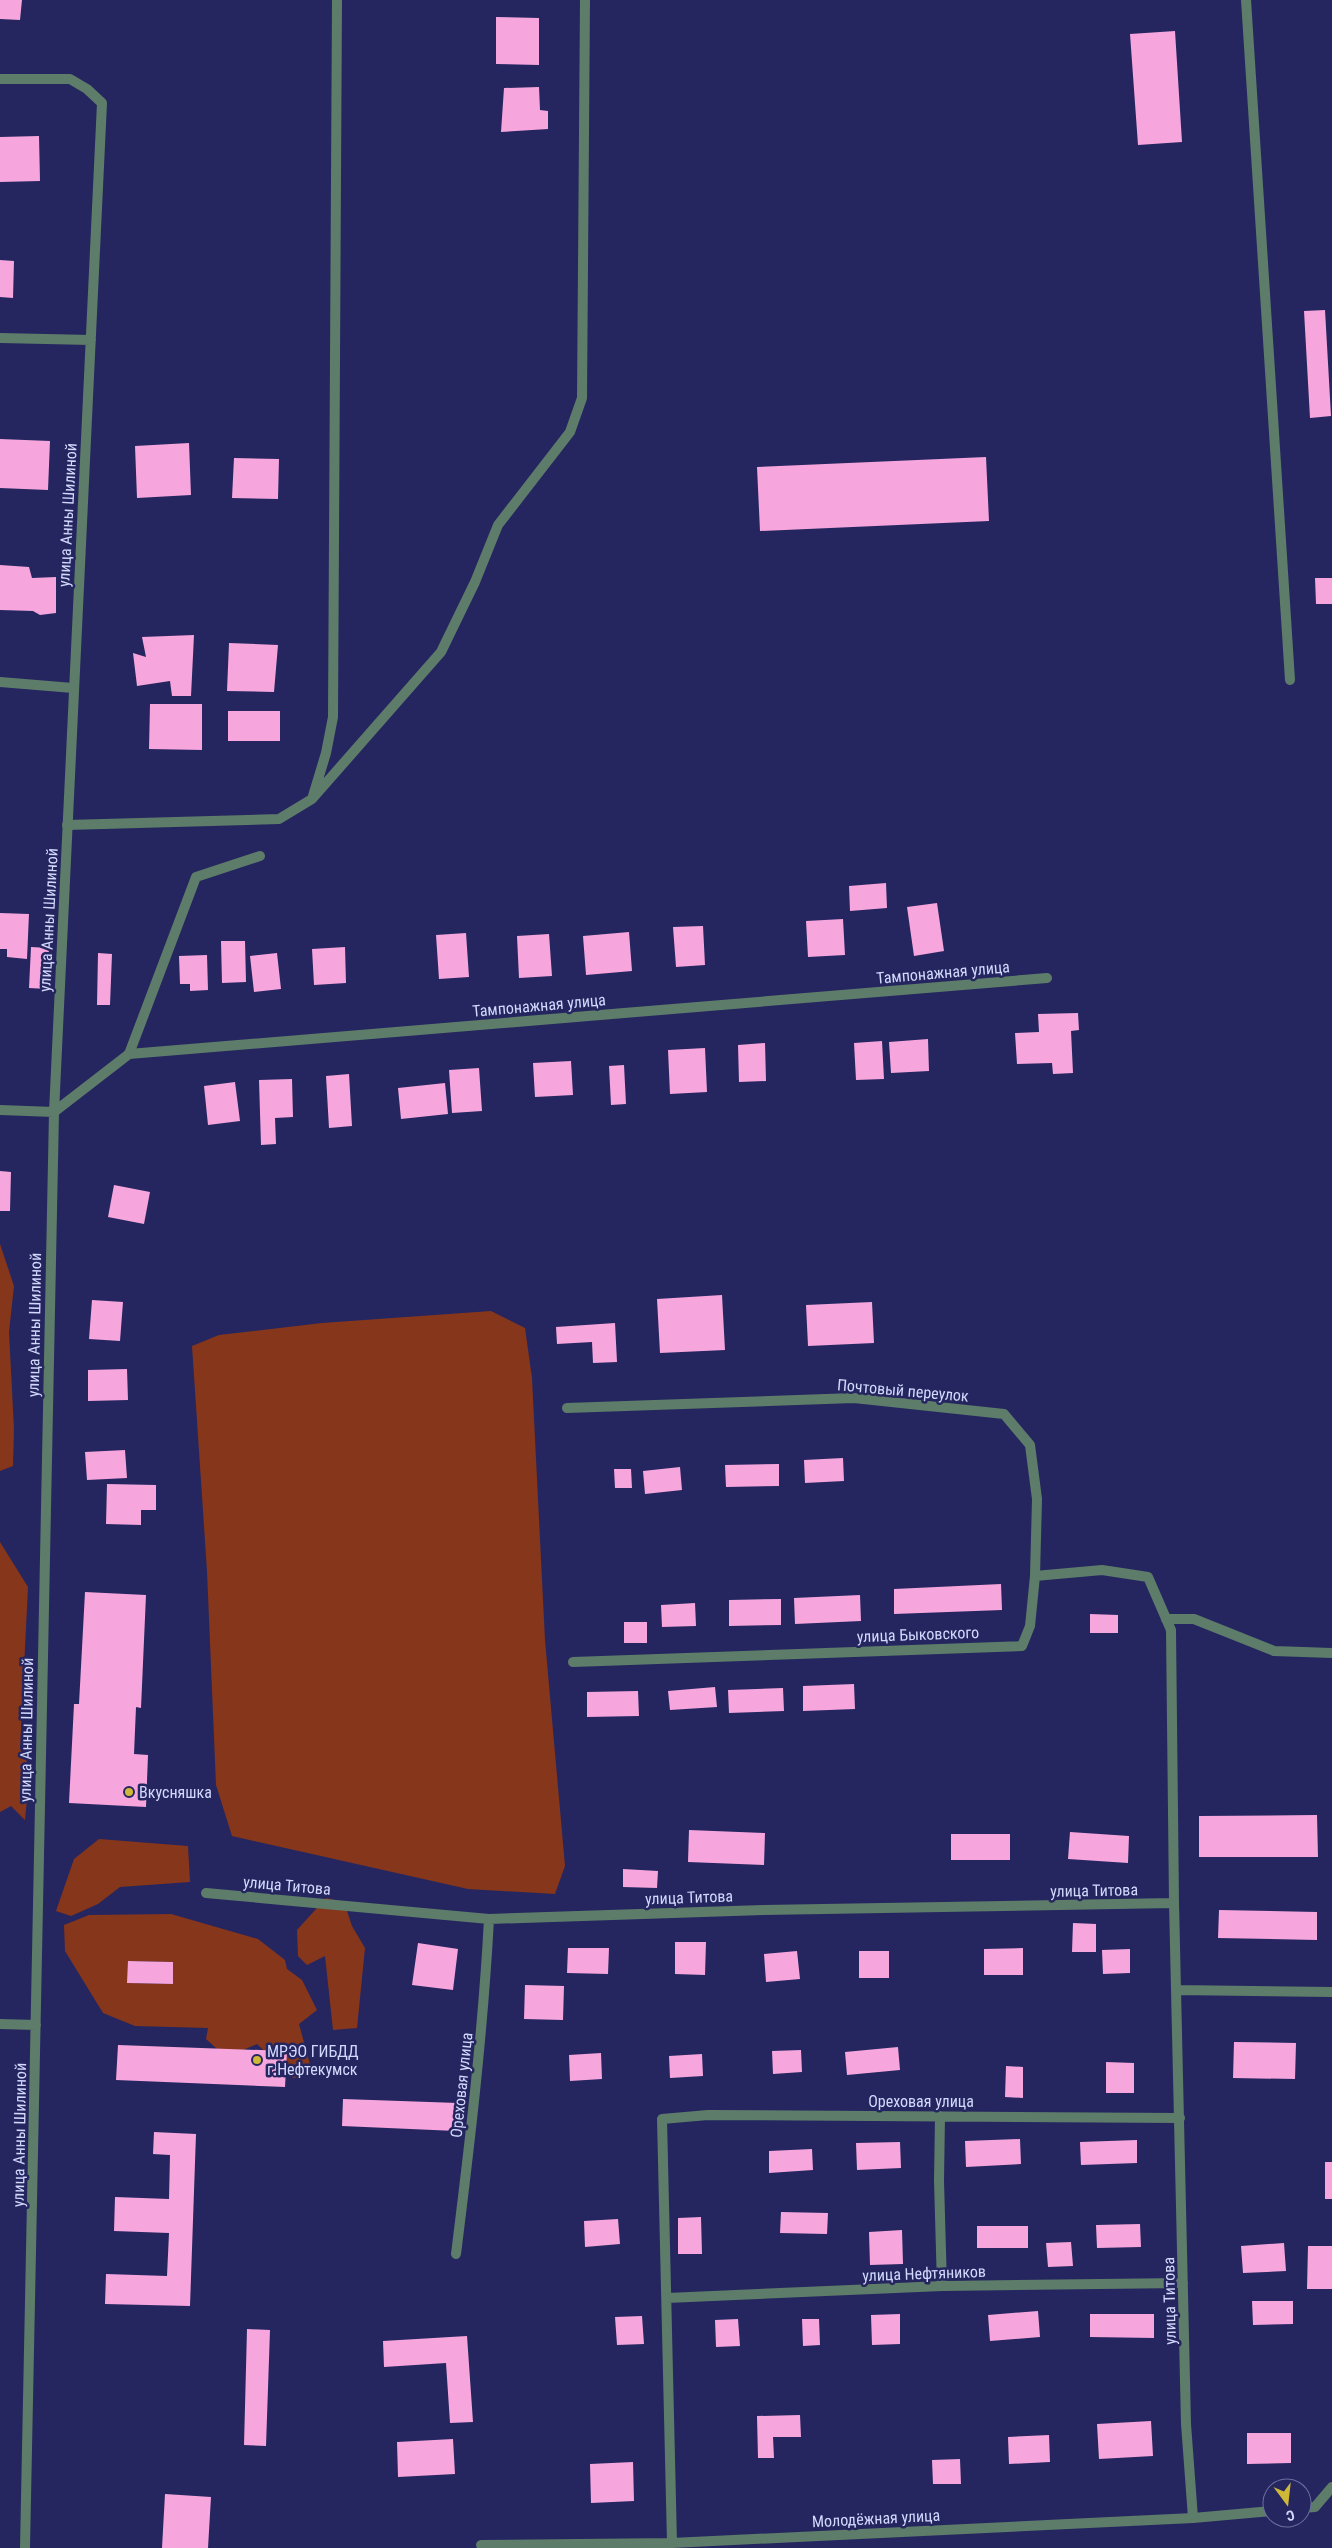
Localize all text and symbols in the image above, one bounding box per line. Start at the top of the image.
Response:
street label: улица Анны Шилиной [54,442,81,588]
street label: улица Анны Шилиной [35,847,62,993]
street label: Тампонажная улица [876,957,1011,988]
street label: Тампонажная улица [472,990,607,1021]
street label: улица Анны Шилиной [24,1253,45,1397]
street label: Почтовый переулок [836,1375,970,1406]
street label: улица Быковского [857,1623,980,1646]
street label: улица Анны Шилиной [16,1658,37,1802]
place label: Вкусняшка [139,1783,212,1802]
marker: Вкусняшка [123,1786,135,1798]
street label: улица Титова [242,1872,332,1899]
street label: улица Титова [1050,1880,1138,1901]
street label: улица Титова [645,1886,733,1909]
street label: Ореховая улица [447,2031,476,2139]
place label: МРЭО ГИБДД г.Нефтекумск [267,2042,359,2079]
marker: МРЭО ГИБДД г.Нефтекумск [251,2054,263,2066]
street label: улица Анны Шилиной [9,2063,30,2207]
street label: Ореховая улица [868,2092,974,2111]
street label: улица Титова [1159,2257,1180,2345]
street label: улица Нефтяников [862,2262,986,2285]
north arrow [1262,2478,1312,2528]
street label: Молодёжная улица [812,2506,941,2531]
text: С [1284,2507,1296,2524]

